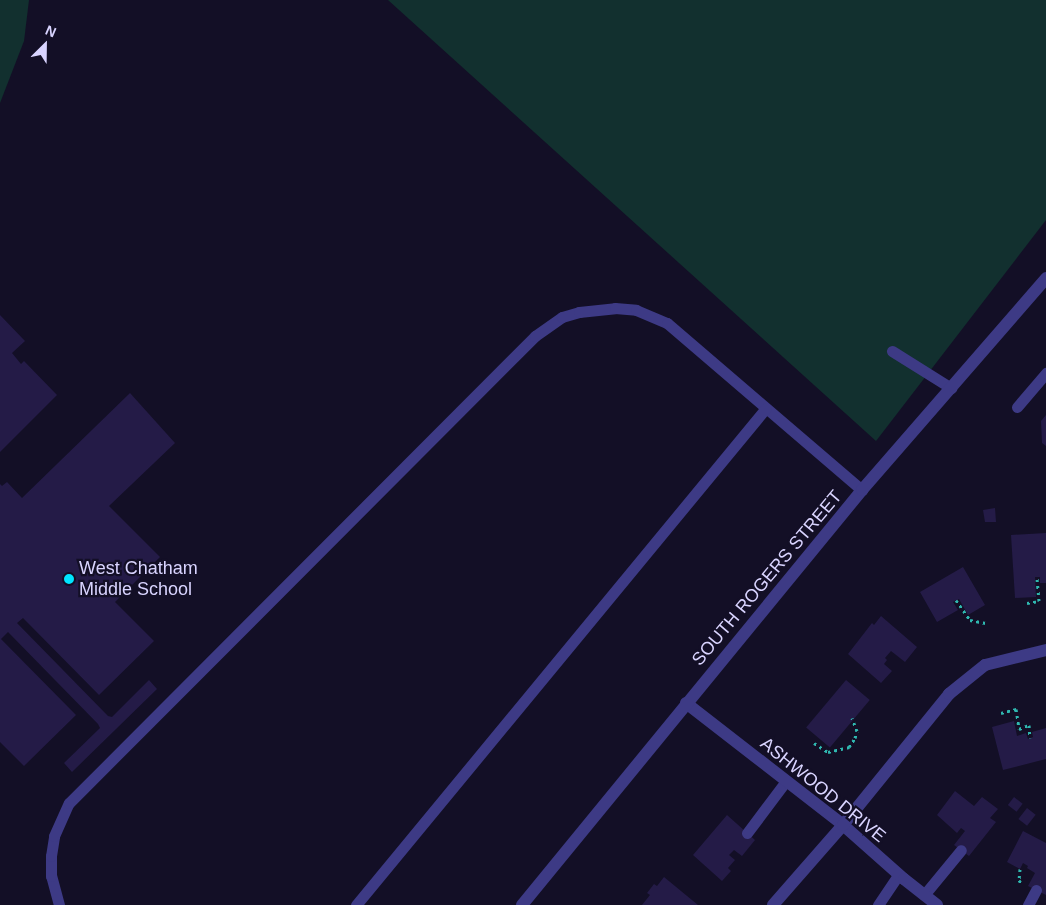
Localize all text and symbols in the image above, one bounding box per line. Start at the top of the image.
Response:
north arrow [20,20,70,70]
text: N [43,22,59,41]
street label: SOUTH ROGERS STREET [687,486,847,670]
place label: West Chatham Middle School [79,558,198,600]
marker: West Chatham Middle School [63,573,75,585]
street label: ASHWOOD DRIVE [756,733,890,847]

